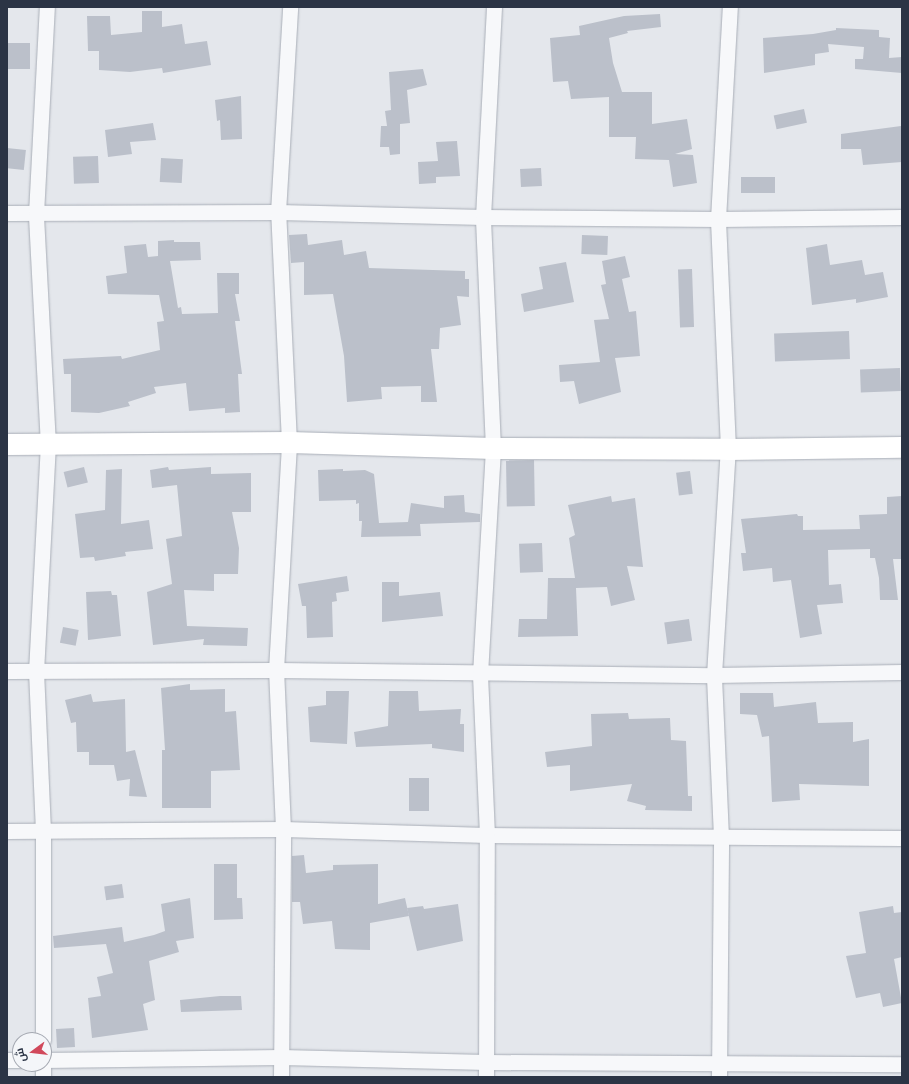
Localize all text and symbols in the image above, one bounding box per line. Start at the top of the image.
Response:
north arrow [12,1032,52,1072]
text: ش [12,1046,30,1064]

